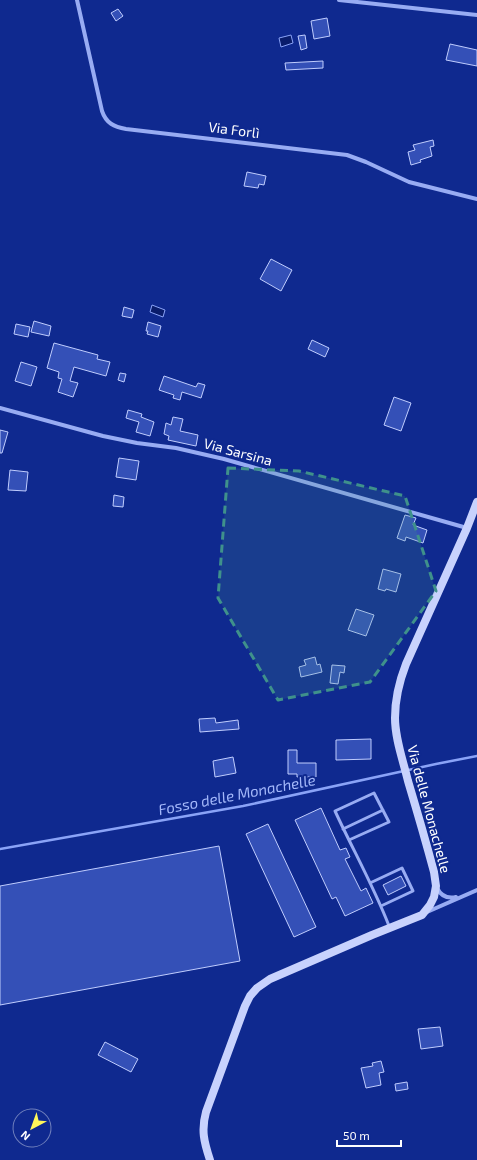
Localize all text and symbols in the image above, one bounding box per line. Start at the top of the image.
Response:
street label: Via Forlì [208,118,261,141]
street label: Via Sarsina [202,434,274,469]
street label: Via delle Monachelle [404,743,455,875]
water label: Fosso delle Monachelle [157,770,317,818]
north arrow [12,1108,52,1148]
scale bar [337,1122,401,1148]
text: N [18,1128,32,1143]
text: 50 m [343,1128,370,1142]

